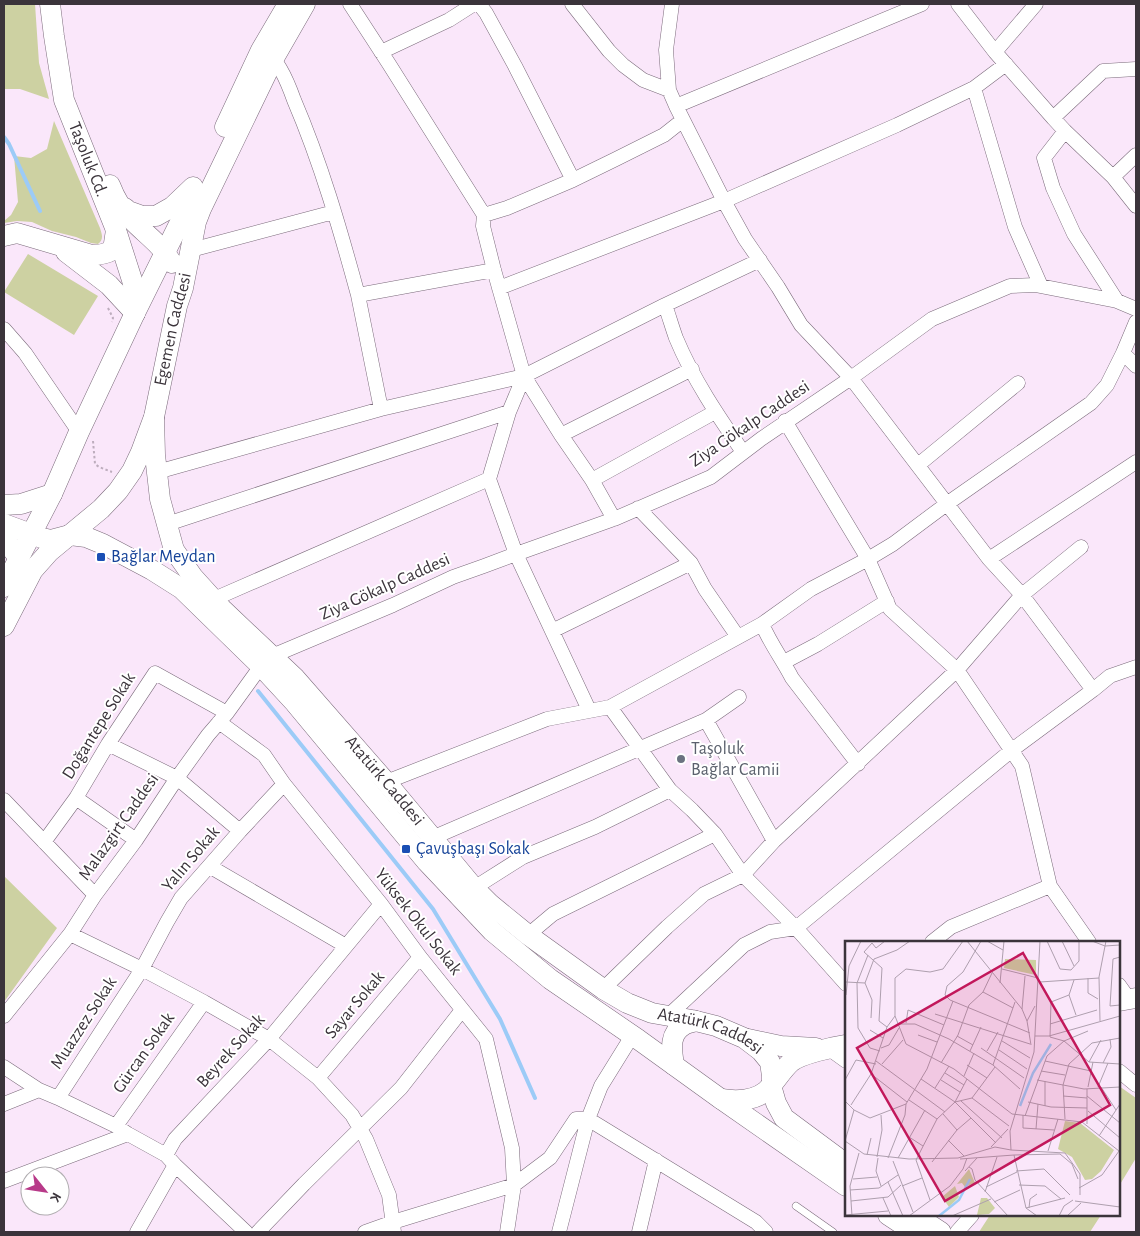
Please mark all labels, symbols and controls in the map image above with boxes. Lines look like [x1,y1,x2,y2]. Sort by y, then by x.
street label: Taşoluk Cd. [65,119,111,199]
street label: Egemen Caddesi [152,271,195,388]
street label: Ziya Gökalp Caddesi [687,377,813,471]
place label: Bağlar Meydan [111,548,215,566]
street label: Ziya Gökalp Caddesi [317,550,453,624]
marker: Bağlar Meydan [95,551,107,563]
street label: Doğantepe Sokak [59,669,139,783]
street label: Atatürk Caddesi [341,733,427,829]
place label: Taşoluk Bağlar Camii [691,740,780,779]
marker: Taşoluk Bağlar Camii [675,753,687,765]
street label: Malazgirt Caddesi [76,770,162,884]
street label: Yalın Sokak [159,822,224,895]
place label: Çavuşbaşı Sokak [416,840,531,858]
marker: Çavuşbaşı Sokak [400,843,412,855]
street label: Yüksek Okul Sokak [371,865,465,979]
inset map [845,941,1120,1216]
street label: Sayar Sokak [322,967,389,1042]
street label: Muazzez Sokak [48,973,121,1072]
street label: Atatürk Caddesi [656,1005,766,1058]
street label: Gürcan Sokak [110,1009,179,1097]
street label: Beyrek Sokak [194,1010,269,1091]
north arrow [20,1166,70,1216]
text: K [47,1190,64,1205]

